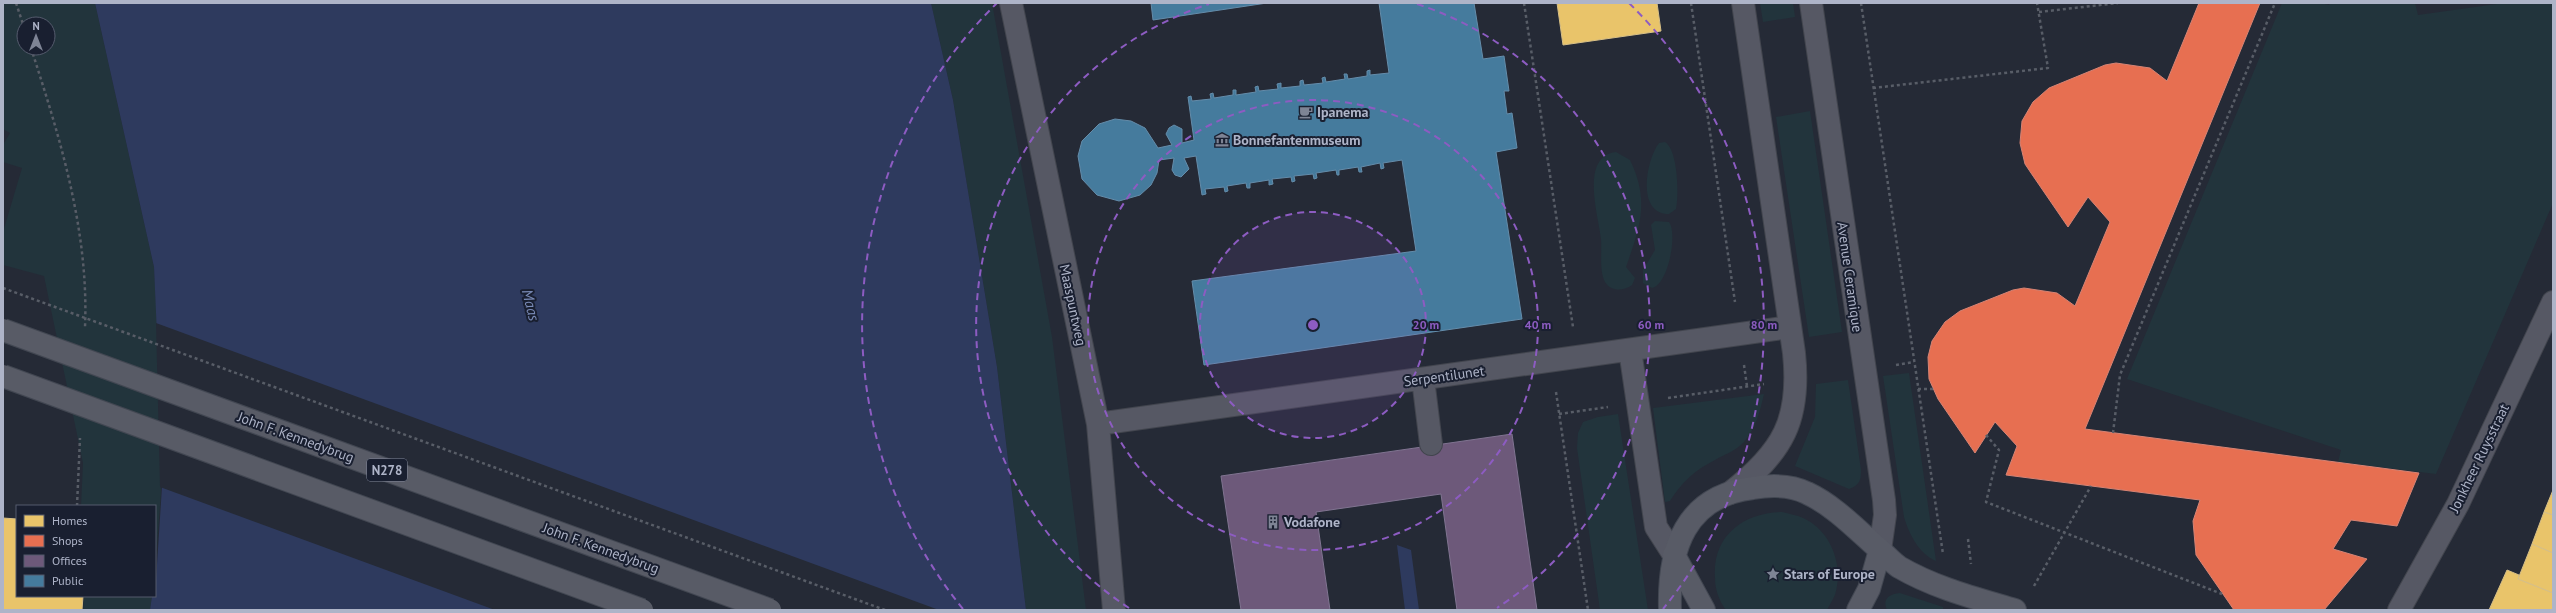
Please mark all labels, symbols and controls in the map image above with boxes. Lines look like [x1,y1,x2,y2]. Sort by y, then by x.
north arrow [16,16,56,56]
text: N [32,19,40,33]
place label: Ipanema [1317,103,1369,121]
cafe icon: Ipanema [1298,104,1314,120]
place label: Bonnefantenmuseum [1233,131,1360,149]
museum icon: Bonnefantenmuseum [1214,132,1230,148]
street label: Avenue Ceramique [1833,221,1867,333]
street label: Maaspuntweg [1056,263,1090,347]
water label: Maas [518,287,544,323]
text: 20 m [1413,317,1439,332]
text: 40 m [1525,317,1551,332]
text: 60 m [1638,317,1664,332]
text: 80 m [1751,317,1777,332]
centre of rings [1306,318,1320,332]
street label: Serpentilunet [1402,361,1486,391]
street label: Jonkheer Ruysstraat [2445,401,2513,516]
street label: John F. Kennedybrug [234,407,357,466]
road number: N278 [367,459,407,481]
legend [16,505,156,597]
text: Homes [52,513,87,528]
place label: Vodafone [1283,513,1340,531]
building icon: Vodafone [1265,514,1281,530]
street label: John F. Kennedybrug [539,518,662,577]
text: Shops [52,533,83,548]
text: Offices [52,553,87,568]
place label: Stars of Europe [1784,565,1875,583]
place icon: Stars of Europe [1765,566,1781,582]
text: Public [52,573,84,588]

